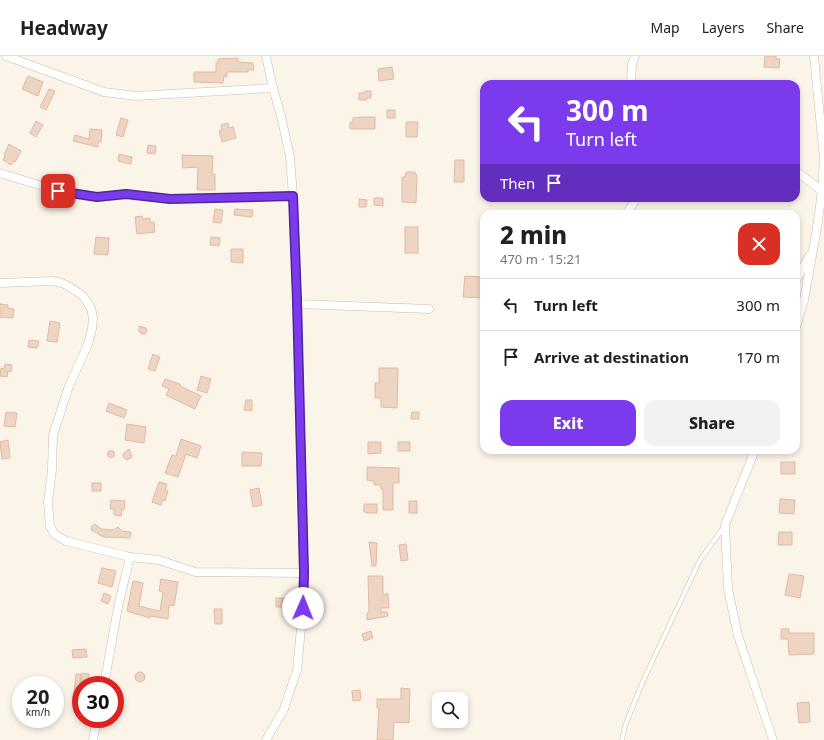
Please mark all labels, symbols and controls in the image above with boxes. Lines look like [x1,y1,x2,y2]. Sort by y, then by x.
text: Headway [20,15,108,41]
text: Map [651,18,680,37]
text: Layers [702,18,744,37]
text: Share [766,18,804,37]
text: 300 m [566,91,649,129]
icon: left [500,96,552,148]
text: Turn left [566,127,637,151]
icon: arrive [543,172,565,194]
text: Then [500,173,535,193]
pin [41,174,75,208]
icon: arrive [47,180,69,202]
text: 2 min [500,218,567,251]
button: close [738,223,780,265]
text: 470 m · 15:21 [500,250,581,268]
icon: left [500,294,522,316]
text: Turn left [534,295,598,315]
text: 300 m [736,295,780,315]
icon: arrive [500,346,522,368]
text: Arrive at destination [534,347,689,367]
text: 170 m [736,347,780,367]
button: Exit [500,400,636,446]
button: Share [644,400,780,446]
position arrow [282,587,324,629]
speed limit sign: 30 [72,676,124,728]
text: 20 [27,683,49,710]
map controls [432,692,468,728]
button: search [432,692,468,728]
text: km/h [26,705,50,719]

